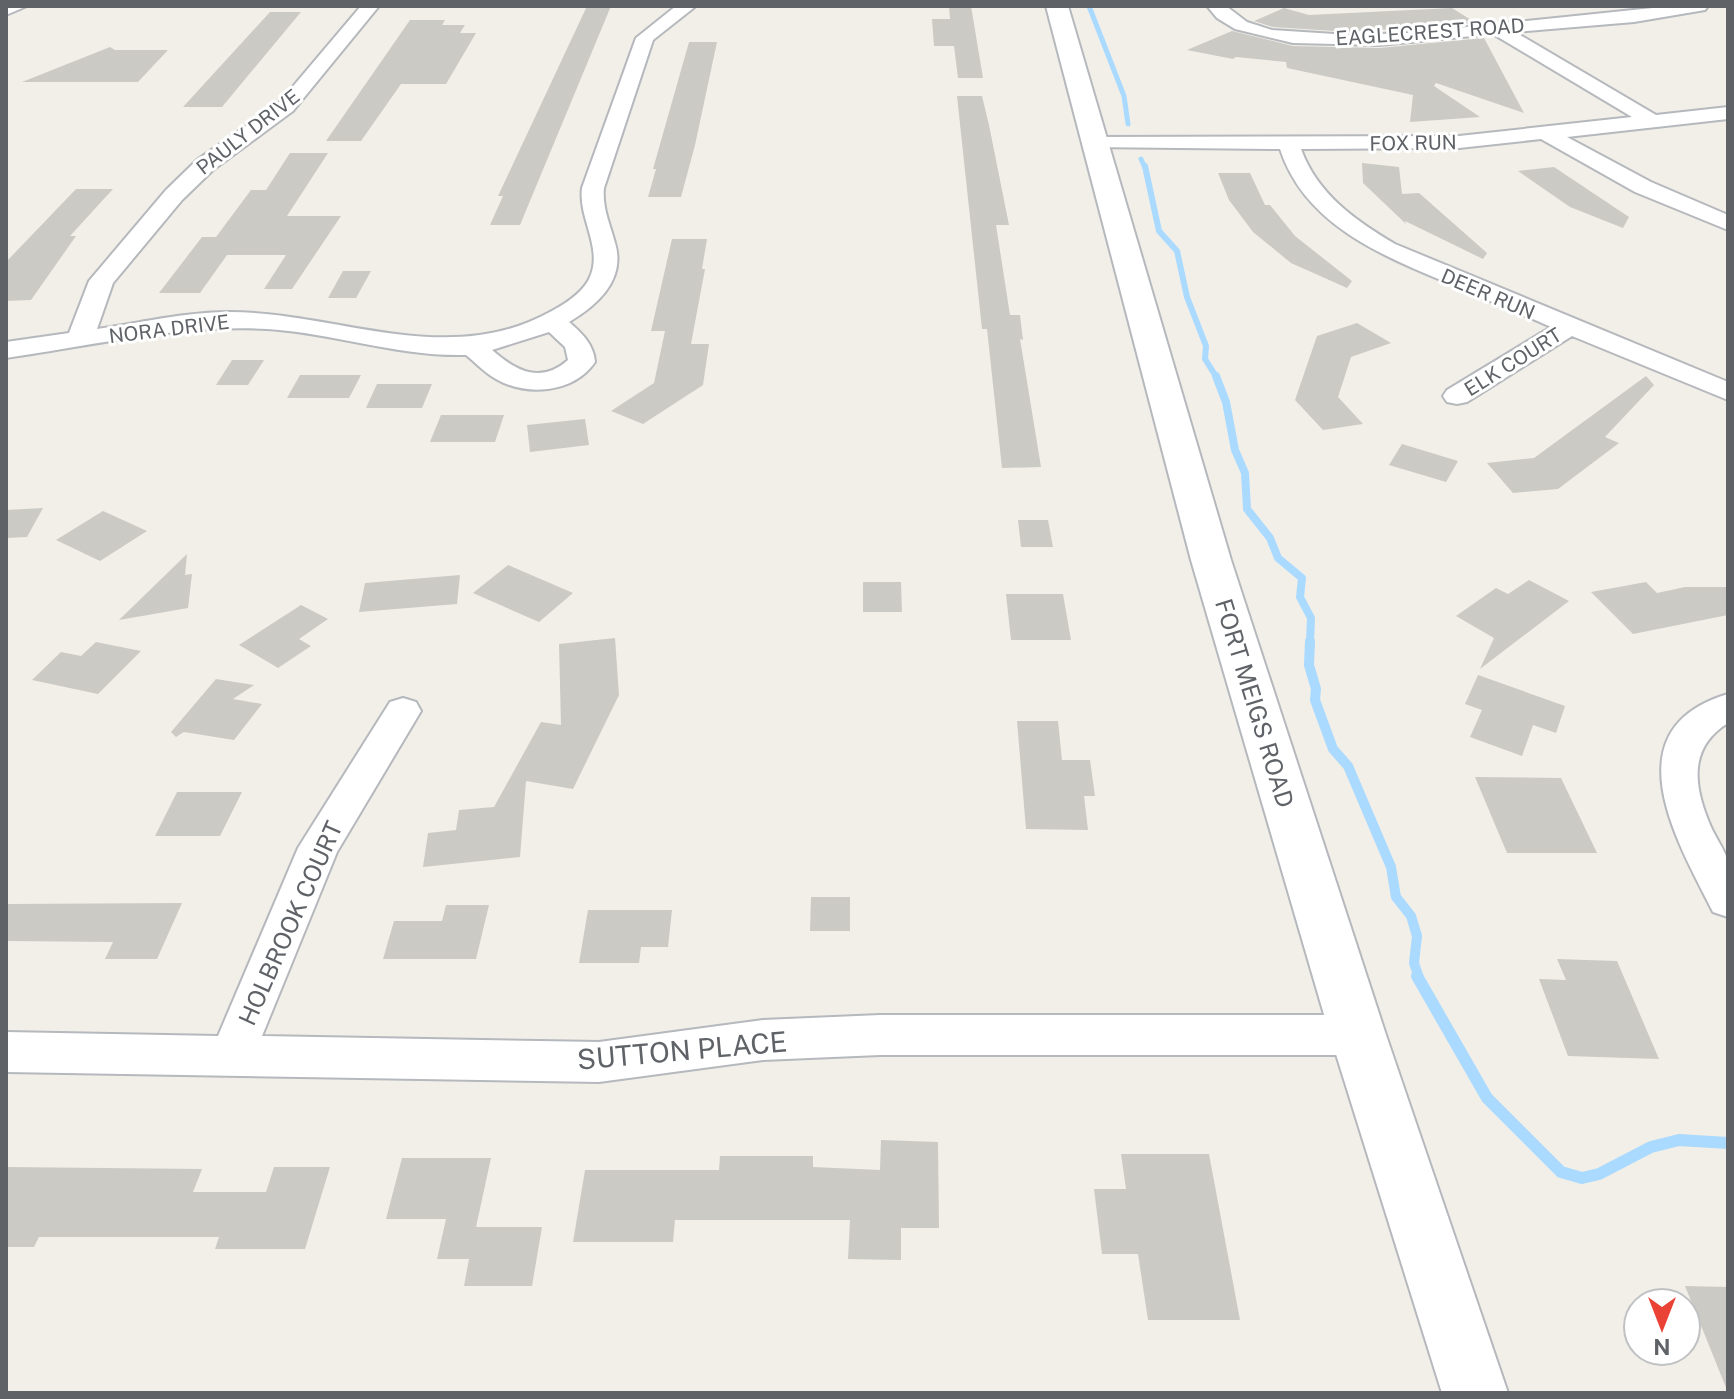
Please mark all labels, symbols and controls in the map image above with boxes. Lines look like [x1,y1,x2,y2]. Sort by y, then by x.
street label: EAGLECREST ROAD [1335,13,1525,51]
street label: PAULY DRIVE [192,84,304,180]
street label: FOX RUN [1369,130,1457,156]
street label: DEER RUN [1437,263,1539,325]
street label: NORA DRIVE [107,310,231,348]
street label: ELK COURT [1460,323,1566,401]
street label: FORT MEIGS ROAD [1210,595,1300,811]
street label: HOLBROOK COURT [232,817,348,1029]
street label: SUTTON PLACE [576,1024,788,1076]
north arrow [1622,1287,1702,1367]
text: N [1653,1334,1671,1360]

